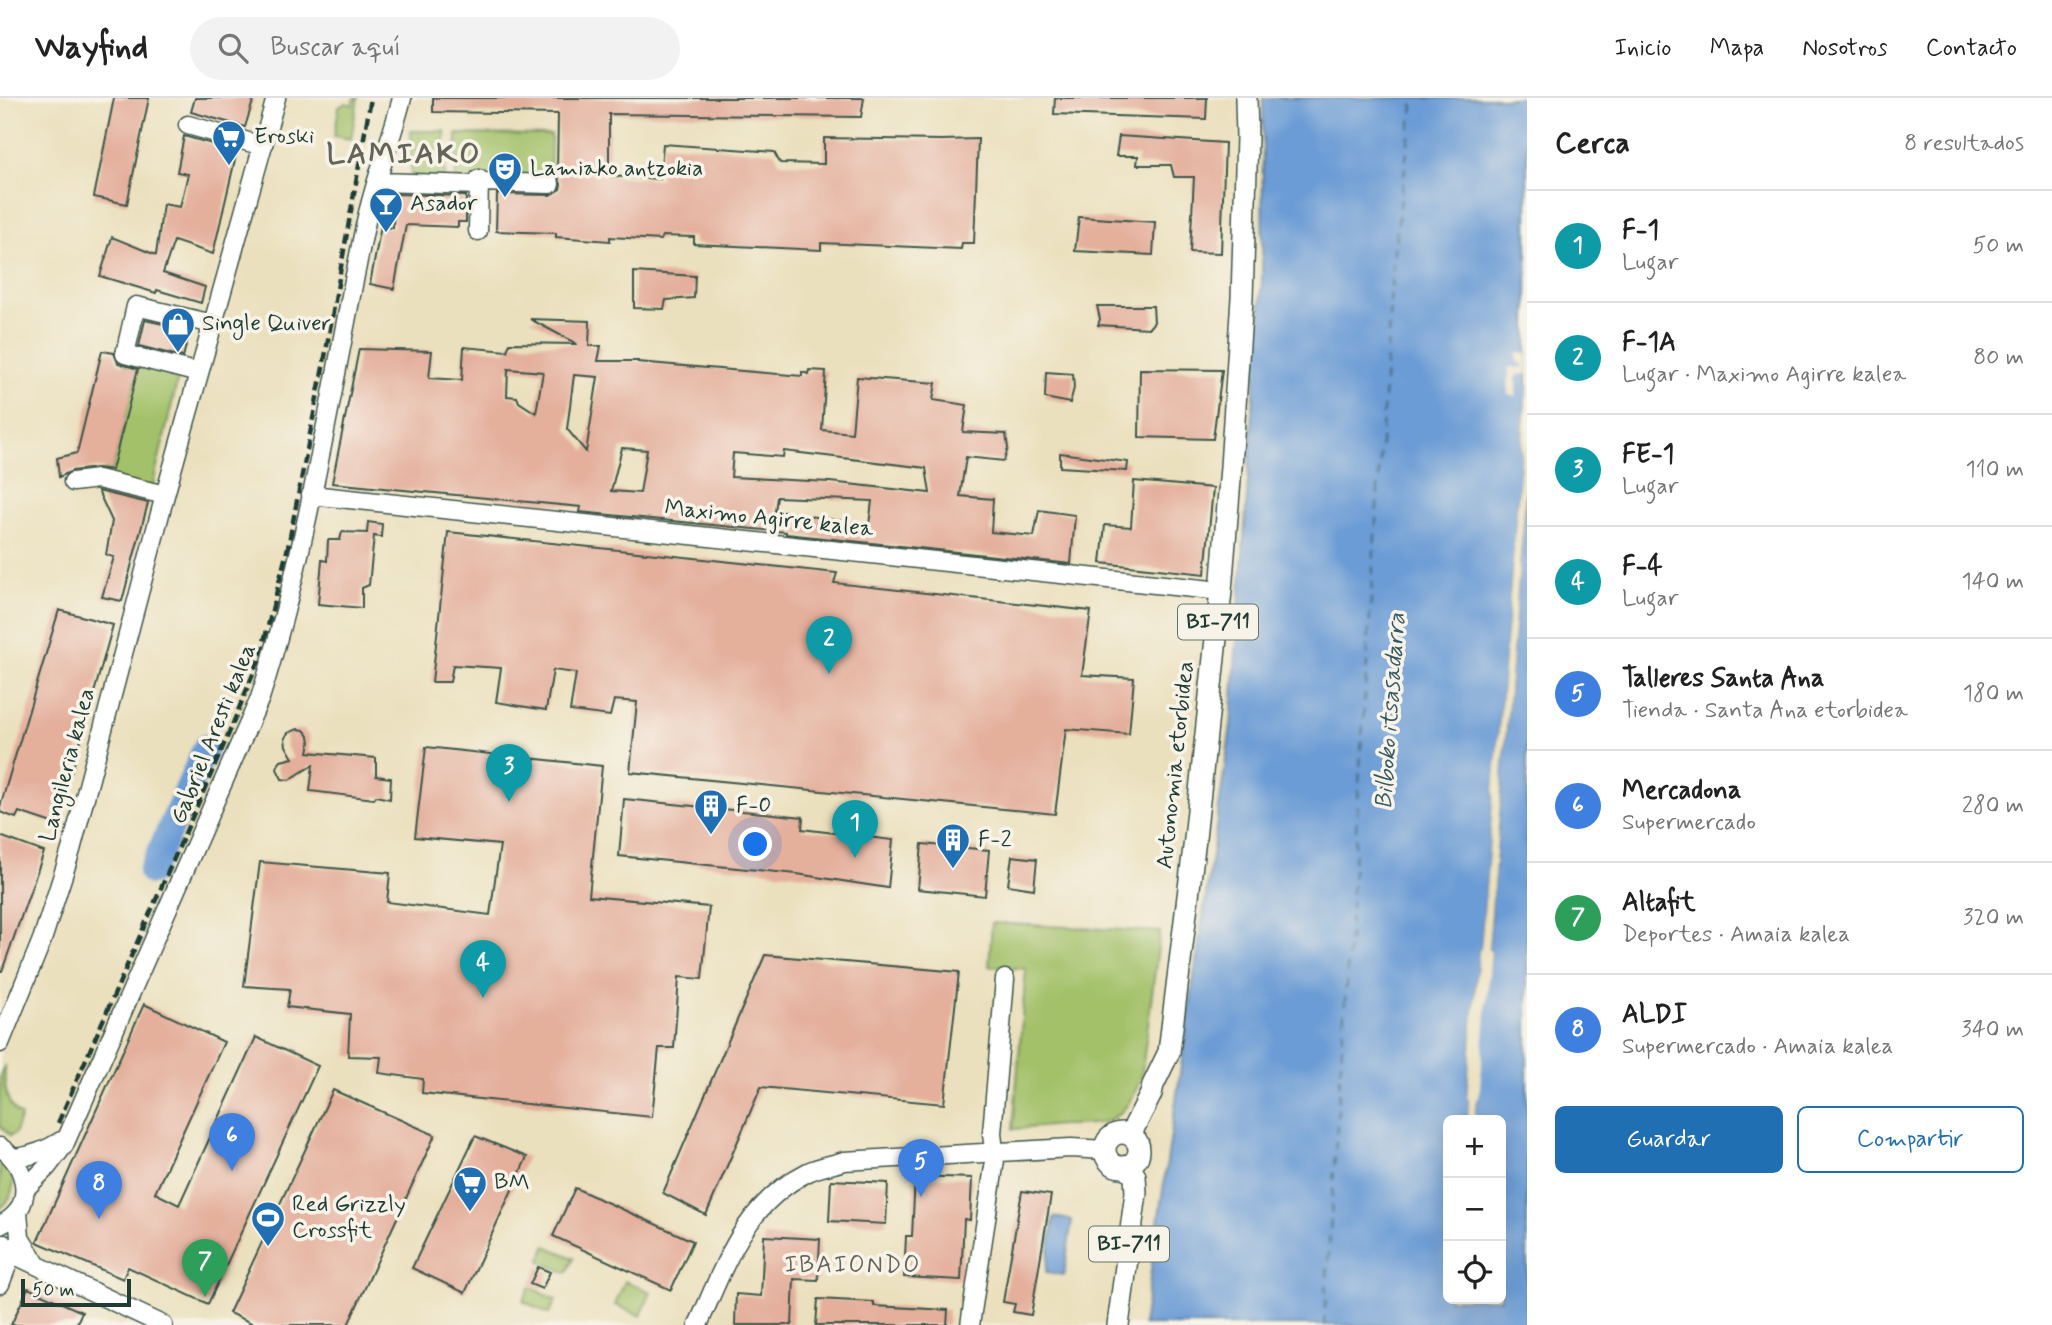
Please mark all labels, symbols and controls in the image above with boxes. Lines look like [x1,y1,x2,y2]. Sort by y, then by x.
search box [190,17,680,80]
text: Wayfind [35,26,148,70]
icon: search [214,29,252,67]
text: Buscar aquí [270,31,401,65]
text: Inicio [1614,33,1672,64]
text: Mapa [1710,33,1764,64]
text: Nosotros [1802,33,1888,64]
text: Contacto [1926,33,2017,64]
supermarket icon: Eroski [210,118,248,167]
place label: Eroski [254,122,314,152]
text: Cerca [1555,124,1630,163]
text: 8 resultados [1904,129,2024,159]
district label: LAMIAKO [326,135,482,174]
theatre icon: Lamiako antzokia [486,150,524,199]
place label: Lamiako antzokia [530,154,703,184]
bar icon: Asador [367,185,405,234]
place label: Asador [410,189,478,219]
text: F-1 [1622,214,1659,248]
text: 1 [1573,231,1583,261]
text: 50 m [1973,231,2024,261]
text: Lugar [1622,248,1679,278]
shop icon: Single Quiver [159,305,197,354]
place label: Single Quiver [202,309,332,341]
text: F-1A [1622,326,1676,360]
text: 2 [1572,343,1584,373]
text: 80 m [1973,343,2024,373]
text: Lugar · Maximo Agirre kalea [1622,360,1906,390]
text: FE-1 [1622,438,1674,472]
text: 3 [1573,455,1583,485]
text: 110 m [1965,455,2024,485]
text: Lugar [1622,472,1679,502]
street label: Maximo Agirre kalea [663,493,875,545]
text: F-4 [1622,550,1663,584]
text: 4 [1571,567,1585,597]
text: 140 m [1961,567,2024,597]
text: Lugar [1622,584,1679,614]
road number: BI-711 [1178,604,1258,640]
water label: Bilboko itsasadarra [1369,612,1413,810]
pin: 2 [806,616,852,674]
street label: Gabriel Aresti kalea [164,639,264,829]
street label: Autonomia etorbidea [1150,659,1202,871]
text: Talleres Santa Ana [1622,662,1824,696]
text: 5 [1571,679,1585,709]
text: 180 m [1963,679,2024,709]
street label: Langileria kalea [33,685,105,846]
text: Tienda · Santa Ana etorbidea [1622,696,1908,726]
pin: 3 [486,744,532,802]
text: Mercadona [1622,774,1741,808]
building icon: F-0 [692,787,730,836]
place label: F-0 [736,791,771,821]
text: 6 [1572,791,1584,821]
text: 280 m [1962,791,2024,821]
pin: 1 [832,800,878,858]
text: Supermercado [1622,808,1756,838]
building icon: F-2 [934,821,972,870]
place label: F-2 [978,825,1012,855]
your location [738,827,772,861]
text: Altafit [1622,886,1695,920]
text: 7 [1571,903,1585,933]
text: 320 m [1963,903,2024,933]
text: Deportes · Amaia kalea [1622,920,1850,950]
pin: 4 [460,940,506,998]
text: ALDI [1622,998,1687,1032]
text: 8 [1572,1015,1584,1045]
text: 340 m [1961,1015,2024,1045]
text: Supermercado · Amaia kalea [1622,1032,1893,1062]
button: Guardar [1555,1106,1783,1173]
button: Compartir [1797,1106,2024,1173]
pin: 6 [209,1113,255,1171]
map controls [1443,1115,1506,1304]
button: + [1443,1115,1506,1178]
pin: 5 [898,1139,944,1197]
pin: 8 [76,1161,122,1219]
supermarket icon: BM [451,1164,489,1213]
place label: BM [494,1168,530,1198]
button: − [1443,1178,1506,1241]
place label: Red Grizzly Crossfit [292,1190,406,1246]
sports icon: Red Grizzly Crossfit [249,1199,287,1248]
road number: BI-711 [1089,1226,1169,1262]
pin: 7 [182,1239,228,1297]
button: locate [1443,1241,1506,1304]
district label: IBAIONDO [784,1250,922,1281]
scale bar [21,1276,131,1308]
text: 50 m [32,1278,75,1303]

